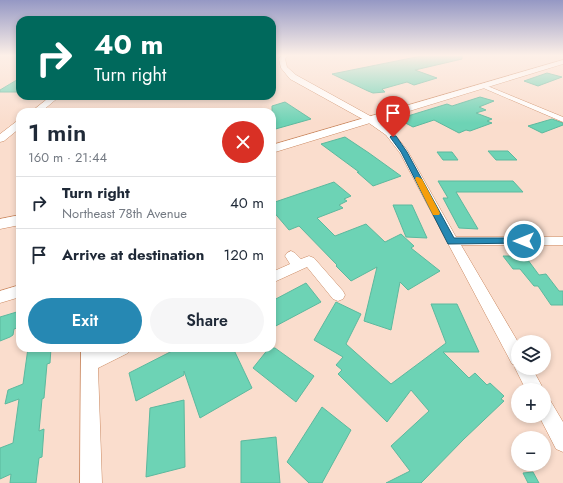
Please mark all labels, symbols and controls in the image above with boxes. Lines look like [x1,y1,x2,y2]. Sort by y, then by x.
text: 40 m [94,24,163,65]
icon: right [28,32,80,84]
text: Turn right [94,62,166,88]
pin [376,96,410,137]
icon: arrive [382,102,404,124]
text: 1 min [28,115,86,150]
button: close [222,121,264,163]
text: 160 m · 21:44 [28,148,107,167]
text: Turn right [62,182,130,204]
icon: right [28,192,50,214]
text: 40 m [230,192,264,214]
text: Northeast 78th Avenue [62,204,187,223]
position arrow [503,220,545,262]
icon: arrive [28,244,50,266]
text: Arrive at destination [62,244,204,266]
text: 120 m [224,244,264,266]
button: Exit [28,298,142,344]
button: Share [150,298,264,344]
map controls [511,335,551,471]
button: layers [511,335,551,375]
button: + [511,383,551,423]
button: − [511,431,551,471]

